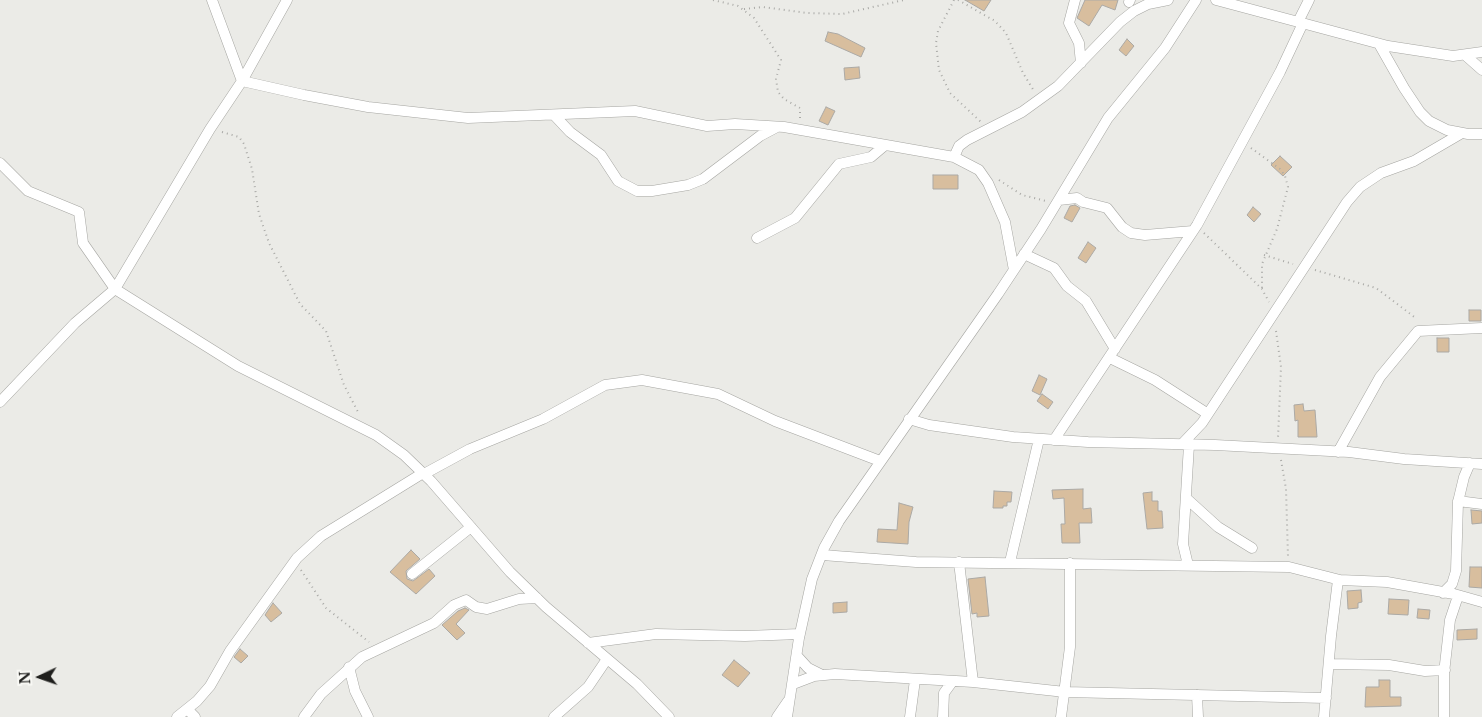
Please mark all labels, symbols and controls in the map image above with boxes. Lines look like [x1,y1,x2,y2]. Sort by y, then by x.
north arrow [15,652,65,702]
text: N [16,671,34,685]

